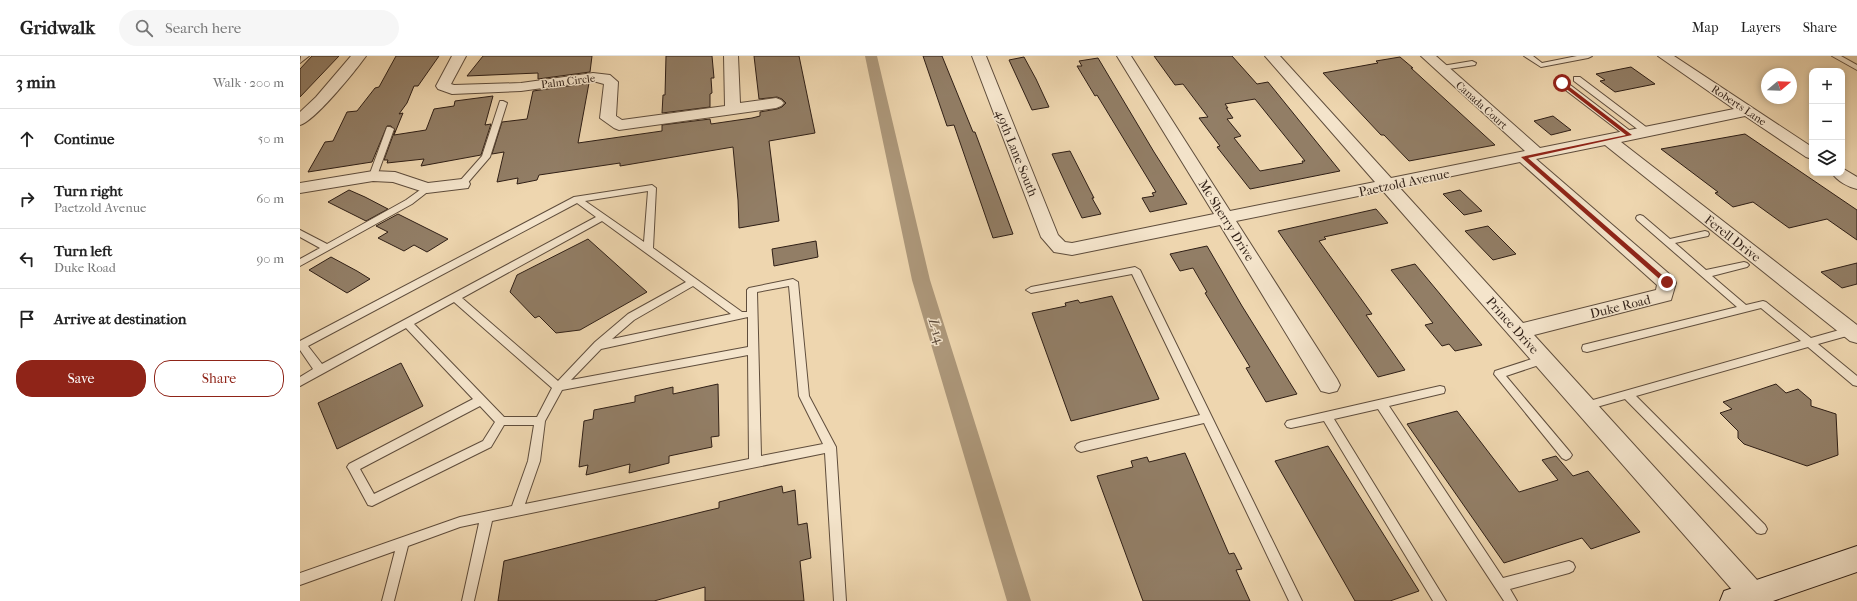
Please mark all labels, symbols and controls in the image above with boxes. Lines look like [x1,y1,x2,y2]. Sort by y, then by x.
search box [119,10,399,46]
text: Gridwalk [20,17,95,39]
icon: search [133,17,155,39]
text: Search here [165,19,241,37]
text: Map [1692,19,1719,36]
text: Layers [1741,19,1781,36]
text: Share [1803,19,1837,36]
north arrow [1761,68,1797,104]
map controls [1809,68,1845,176]
button: + [1809,68,1845,104]
text: 3 min [16,72,56,92]
street label: Palm Circle [540,72,596,91]
route start [1553,74,1571,92]
text: Walk · 200 m [213,75,284,90]
street label: Canada Court [1453,79,1510,132]
street label: Roberts Lane [1709,82,1769,129]
button: − [1809,104,1845,140]
street label: 49th Lane South [992,108,1041,199]
icon: ahead [16,128,38,150]
text: Continue [54,130,114,148]
text: 50 m [258,131,284,146]
button: layers [1809,140,1845,176]
street label: Paetzold Avenue [1357,165,1451,199]
street label: Mc Sherry Drive [1196,177,1258,264]
text: Turn right [54,182,123,200]
icon: right [16,188,38,210]
text: 60 m [256,191,284,206]
text: Paetzold Avenue [54,200,146,215]
street label: Ferell Drive [1702,212,1764,265]
text: Turn left [54,242,112,260]
icon: left [16,248,38,270]
text: 90 m [256,251,284,266]
text: Duke Road [54,260,116,275]
route end [1658,273,1676,291]
street label: Duke Road [1588,291,1653,321]
street label: Prince Drive [1483,294,1542,357]
icon: arrive [16,308,38,330]
text: Arrive at destination [54,310,186,328]
water label: L-14 [924,315,949,347]
button: Save [16,360,146,397]
button: Share [154,360,284,397]

